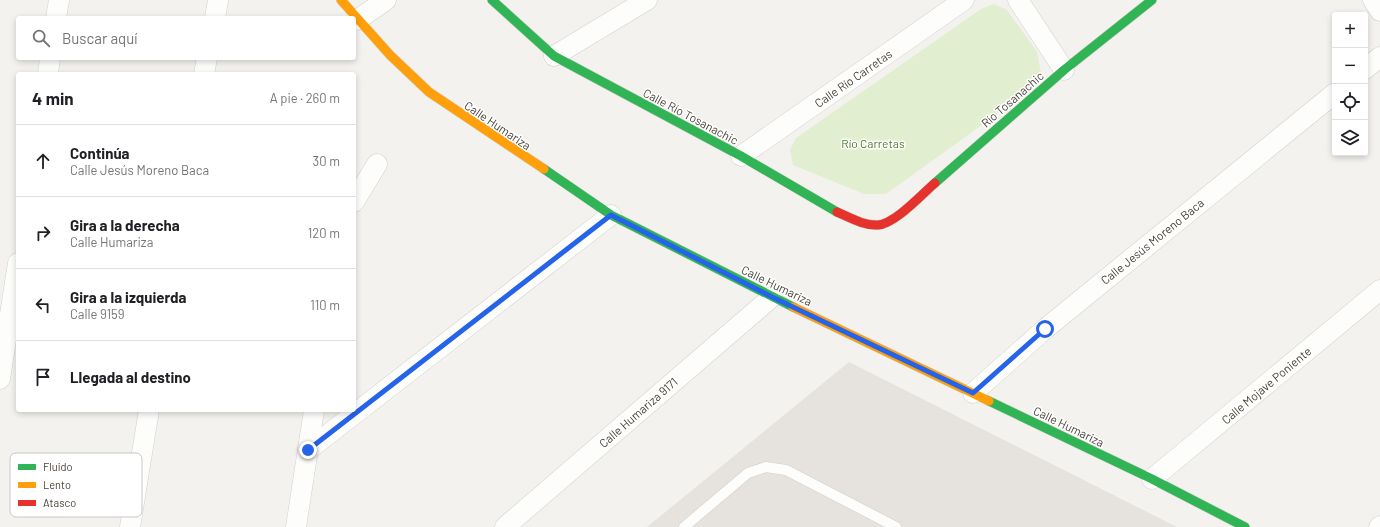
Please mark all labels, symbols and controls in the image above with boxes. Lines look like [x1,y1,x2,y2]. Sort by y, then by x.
map controls [1332,12,1368,156]
button: + [1332,12,1368,48]
search box [16,16,356,60]
icon: search [30,27,52,49]
text: Buscar aquí [62,29,138,47]
street label: Calle Río Carretas [812,46,894,110]
button: − [1332,48,1368,84]
street label: Río Tosanachic [978,68,1046,130]
button: locate [1332,84,1368,120]
street label: Calle Río Tosanachic [641,85,741,147]
text: 4 min [32,88,74,108]
text: A pie · 260 m [270,90,340,106]
street label: Calle Humariza [462,98,534,152]
button: layers [1332,120,1368,156]
park label: Río Carretas [841,136,905,150]
text: Continúa [70,144,130,162]
icon: ahead [32,150,54,172]
text: 30 m [313,153,340,169]
text: Calle Jesús Moreno Baca [70,162,209,178]
street label: Calle Jesús Moreno Baca [1098,195,1206,287]
text: Gira a la derecha [70,216,180,234]
icon: right [32,222,54,244]
text: 120 m [308,225,340,241]
text: Calle Humariza [70,234,153,250]
street label: Calle Humariza [739,262,815,308]
text: Gira a la izquierda [70,288,186,306]
icon: left [32,294,54,316]
text: 110 m [310,297,340,313]
text: Calle 9159 [70,306,124,322]
route start [1036,320,1054,338]
street label: Calle Mojave Poniente [1218,343,1314,427]
icon: arrive [32,366,54,388]
text: Llegada al destino [70,368,191,386]
street label: Calle Humariza 9171 [596,374,680,450]
street label: Calle Humariza [1031,403,1107,449]
route end [299,441,317,459]
legend [10,453,142,517]
text: Fluido [43,460,72,473]
text: Lento [43,478,71,491]
text: Atasco [43,496,76,509]

